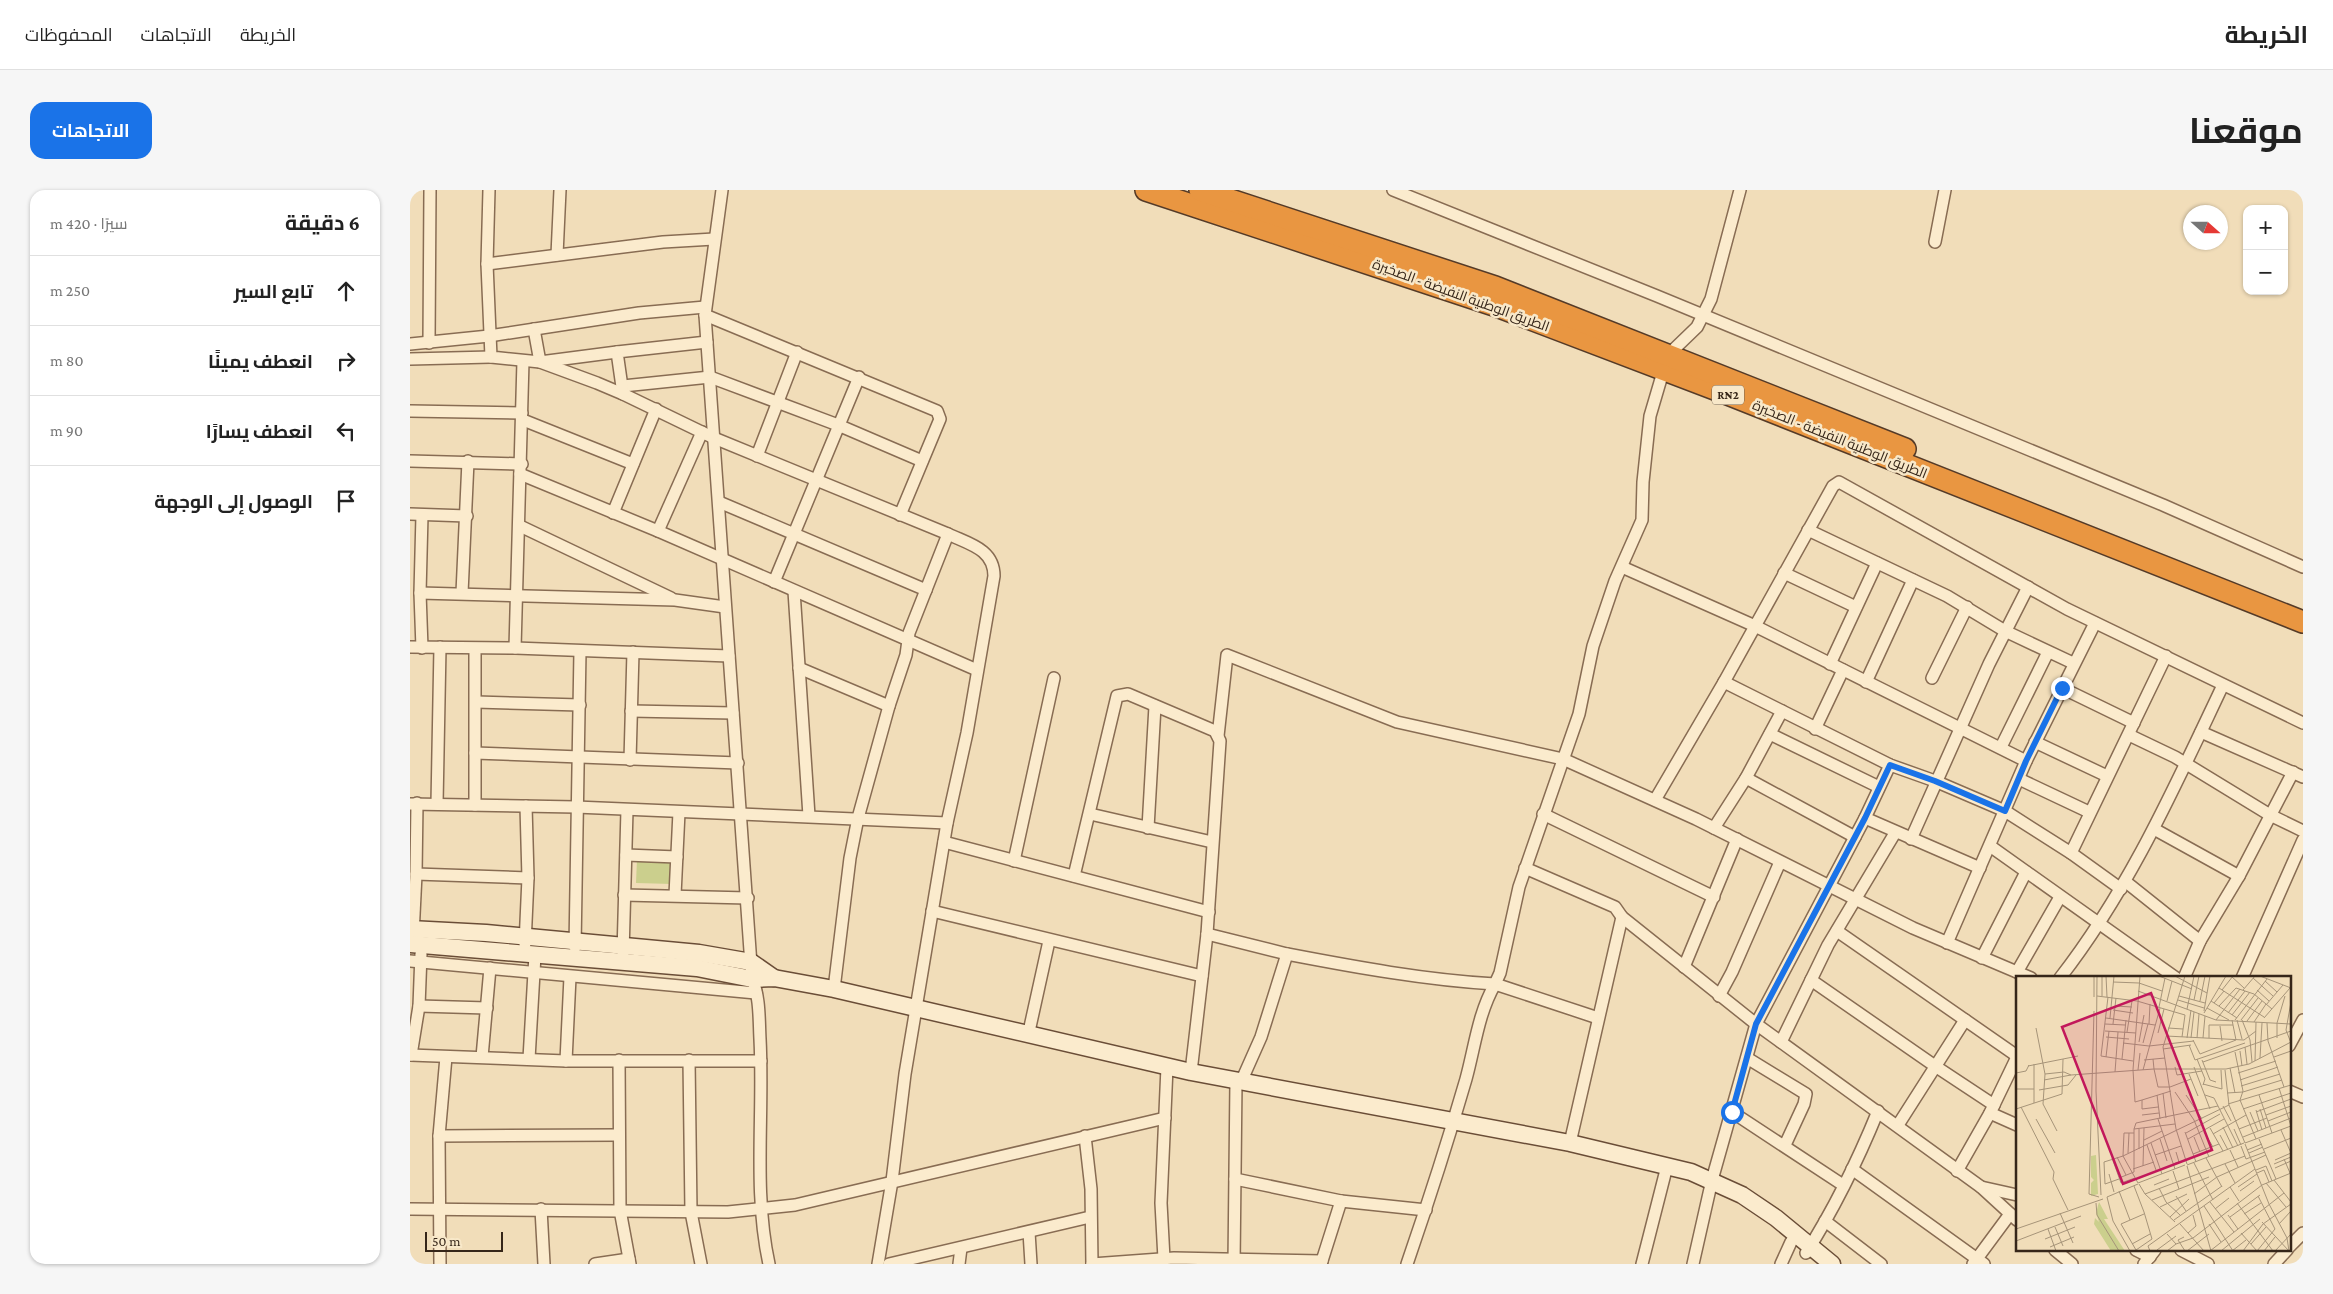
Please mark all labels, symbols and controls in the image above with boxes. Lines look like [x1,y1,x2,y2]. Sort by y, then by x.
text: الخريطة [2225,21,2308,48]
text: المحفوظات [25,25,113,45]
text: الاتجاهات [141,25,212,45]
text: الخريطة [240,25,296,45]
button: الاتجاهات [30,102,152,159]
text: موقعنا [2189,112,2303,151]
north arrow [2183,205,2228,250]
map controls [2243,205,2288,295]
button: + [2243,205,2288,250]
text: 6 دقيقة [285,211,360,235]
text: سيرًا · 420 m [50,215,127,232]
button: − [2243,250,2288,295]
street label: الطريق الوطنية النفيضة - الصخيرة [1370,255,1552,335]
icon: ahead [332,277,360,305]
text: تابع السير [234,281,313,302]
text: 250 m [50,282,90,299]
icon: right [332,347,360,375]
text: انعطف يمينًا [208,351,313,372]
text: 80 m [50,352,84,369]
road number: RN2 [1712,386,1744,404]
street label: الطريق الوطنية النفيضة - الصخيرة [1750,397,1930,482]
icon: left [332,417,360,445]
text: انعطف يسارًا [206,421,313,442]
text: 90 m [50,422,83,439]
icon: arrive [332,487,360,515]
text: الوصول إلى الوجهة [154,491,313,512]
route end [2051,677,2074,700]
inset map [2016,976,2290,1252]
route start [1721,1101,1744,1124]
scale bar [425,1229,502,1252]
text: 50 m [432,1233,460,1249]

